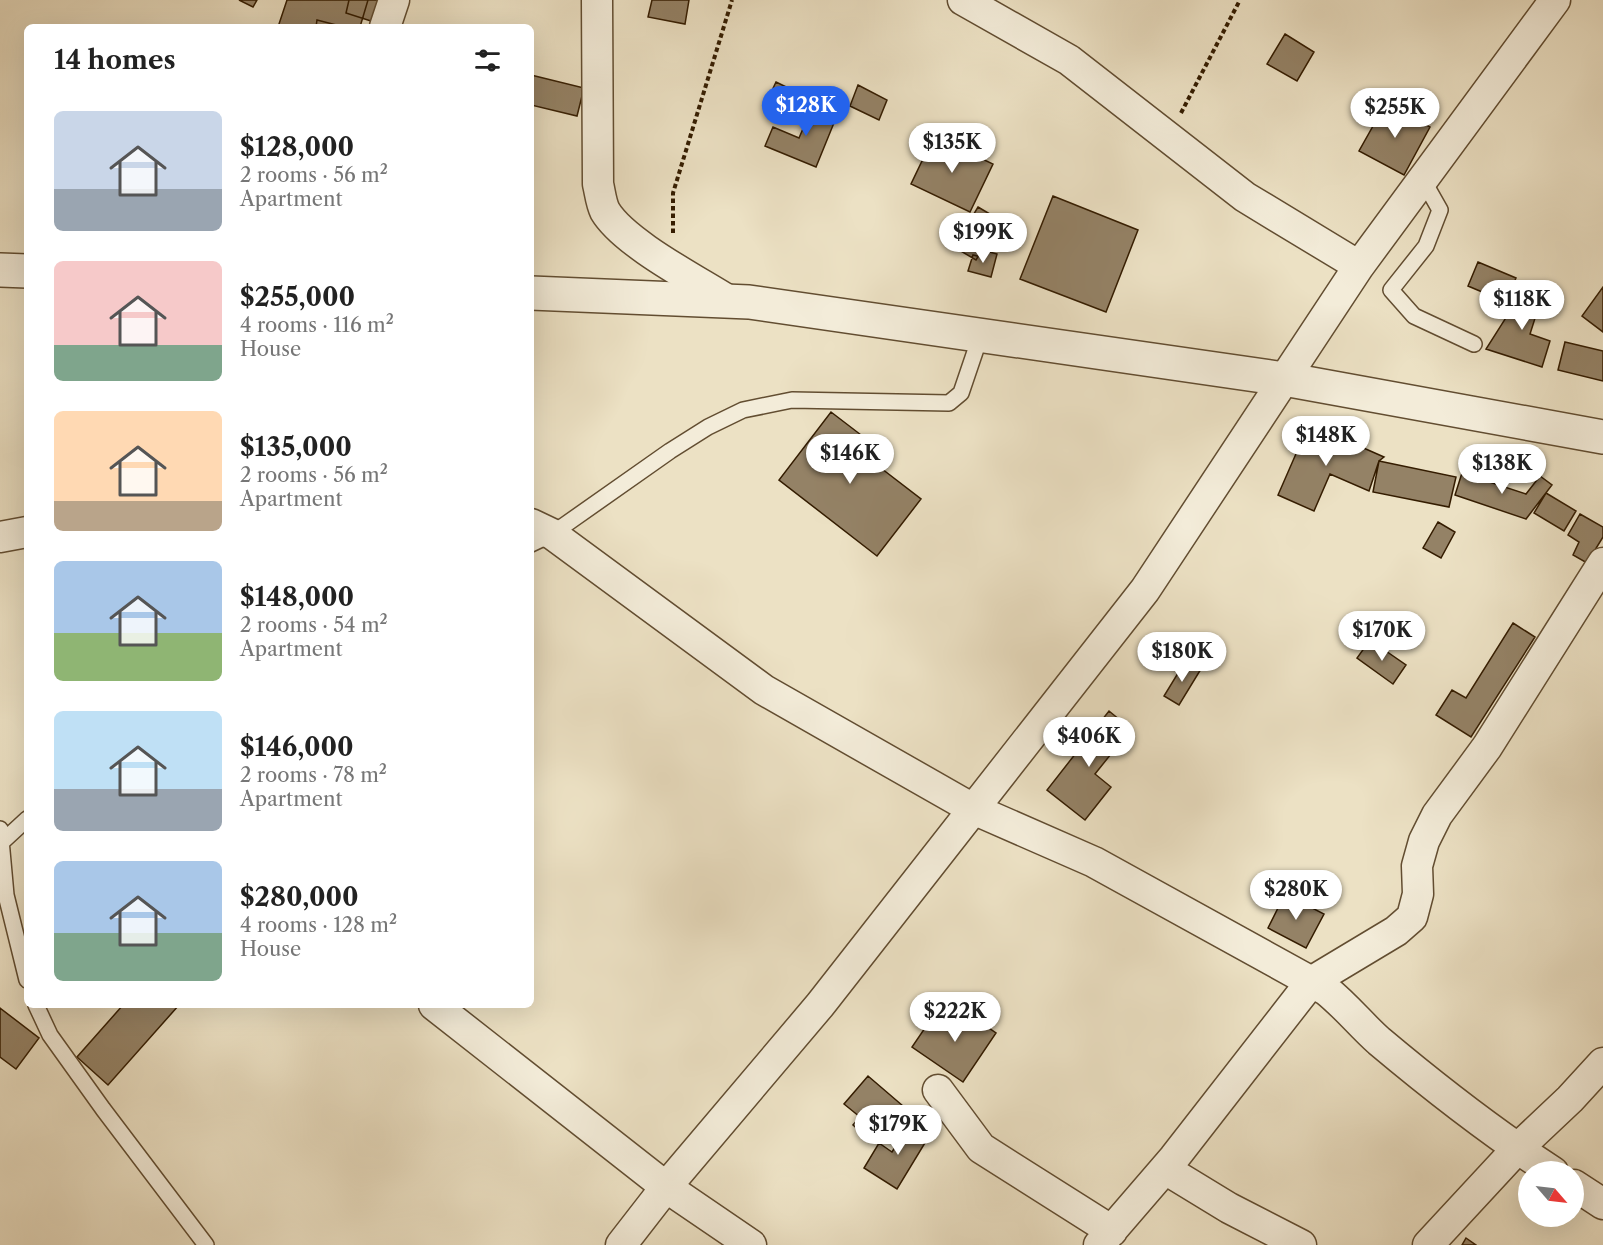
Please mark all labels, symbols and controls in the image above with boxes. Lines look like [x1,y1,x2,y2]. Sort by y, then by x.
text: 14 homes [54,44,176,76]
icon: filters [471,44,504,77]
pin: $128K [764,86,848,137]
pin: $255K [1353,88,1437,139]
text: $128K [776,93,836,117]
text: $255K [1364,95,1426,119]
pin: $135K [910,123,994,174]
text: $135K [923,130,981,154]
text: $128,000 [240,131,354,163]
icon: home [102,135,174,207]
text: 2 rooms · 56 m² [240,163,388,187]
text: Apartment [240,187,343,211]
pin: $199K [941,213,1025,264]
text: $199K [953,220,1013,244]
pin: $118K [1480,280,1564,331]
text: $255,000 [240,281,355,313]
icon: home [102,285,174,357]
text: $118K [1493,287,1551,311]
text: 4 rooms · 116 m² [240,313,394,337]
text: House [240,337,301,361]
pin: $148K [1284,416,1368,467]
text: $148K [1296,423,1356,447]
text: $135,000 [240,431,352,463]
pin: $146K [808,434,892,485]
icon: home [102,435,174,507]
text: $146K [820,441,880,465]
pin: $138K [1460,444,1544,495]
text: $138K [1472,451,1532,475]
text: 2 rooms · 56 m² [240,463,388,487]
text: Apartment [240,487,343,511]
text: $148,000 [240,581,354,613]
icon: home [102,585,174,657]
pin: $170K [1340,611,1424,662]
text: 2 rooms · 54 m² [240,613,388,637]
text: $170K [1352,618,1412,642]
pin: $180K [1140,632,1224,683]
text: Apartment [240,637,343,661]
text: $180K [1151,639,1213,663]
pin: $406K [1047,717,1131,768]
text: $406K [1057,724,1121,748]
text: $146,000 [240,731,354,763]
icon: home [102,735,174,807]
text: 2 rooms · 78 m² [240,763,387,787]
text: Apartment [240,787,343,811]
pin: $280K [1254,870,1338,921]
text: $280K [1264,877,1328,901]
text: $280,000 [240,881,359,913]
icon: home [102,885,174,957]
text: 4 rooms · 128 m² [240,913,397,937]
text: House [240,937,301,961]
pin: $222K [913,992,997,1043]
text: $222K [924,999,986,1023]
pin: $179K [856,1105,940,1156]
text: $179K [869,1112,927,1136]
north arrow [1518,1161,1584,1227]
map controls [1518,1161,1584,1227]

